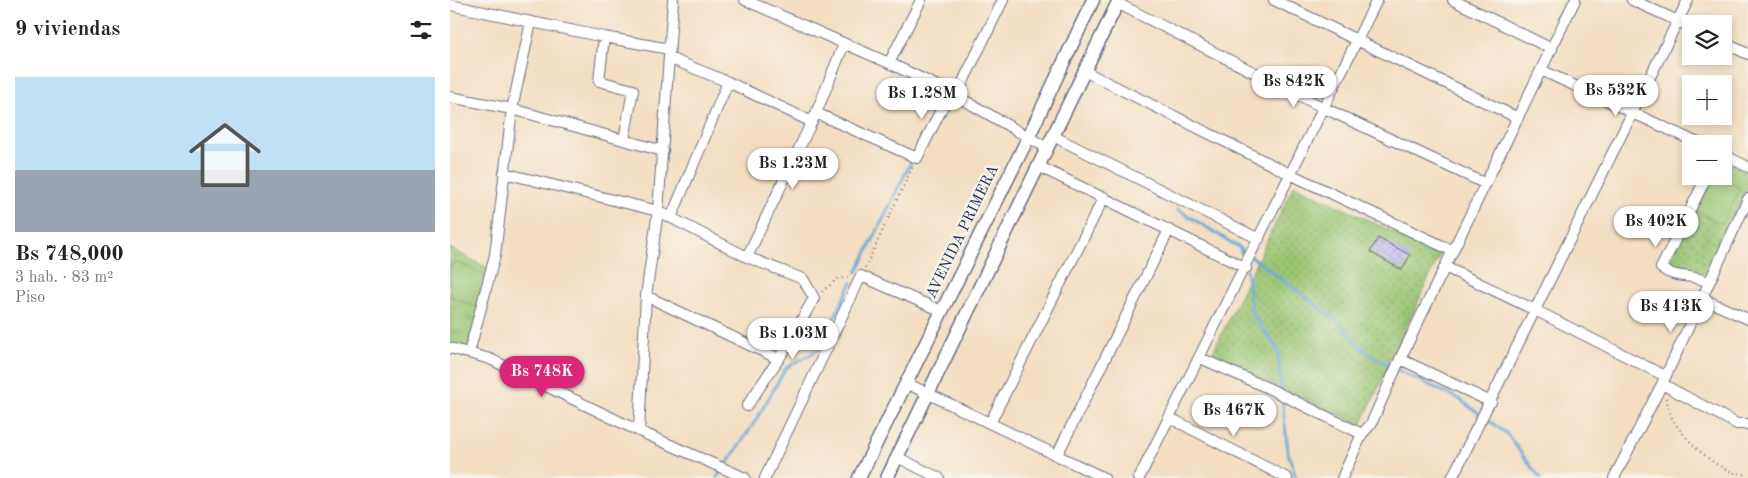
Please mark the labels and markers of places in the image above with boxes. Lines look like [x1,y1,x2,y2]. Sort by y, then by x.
pin: Bs 842K [1248,66,1340,108]
pin: Bs 532K [1570,74,1662,117]
pin: Bs 1.28M [870,78,974,120]
pin: Bs 1.23M [741,148,845,190]
pin: Bs 402K [1610,206,1702,248]
pin: Bs 413K [1625,290,1717,333]
pin: Bs 1.03M [741,318,845,360]
pin: Bs 748K [496,356,588,398]
pin: Bs 467K [1188,394,1280,437]

